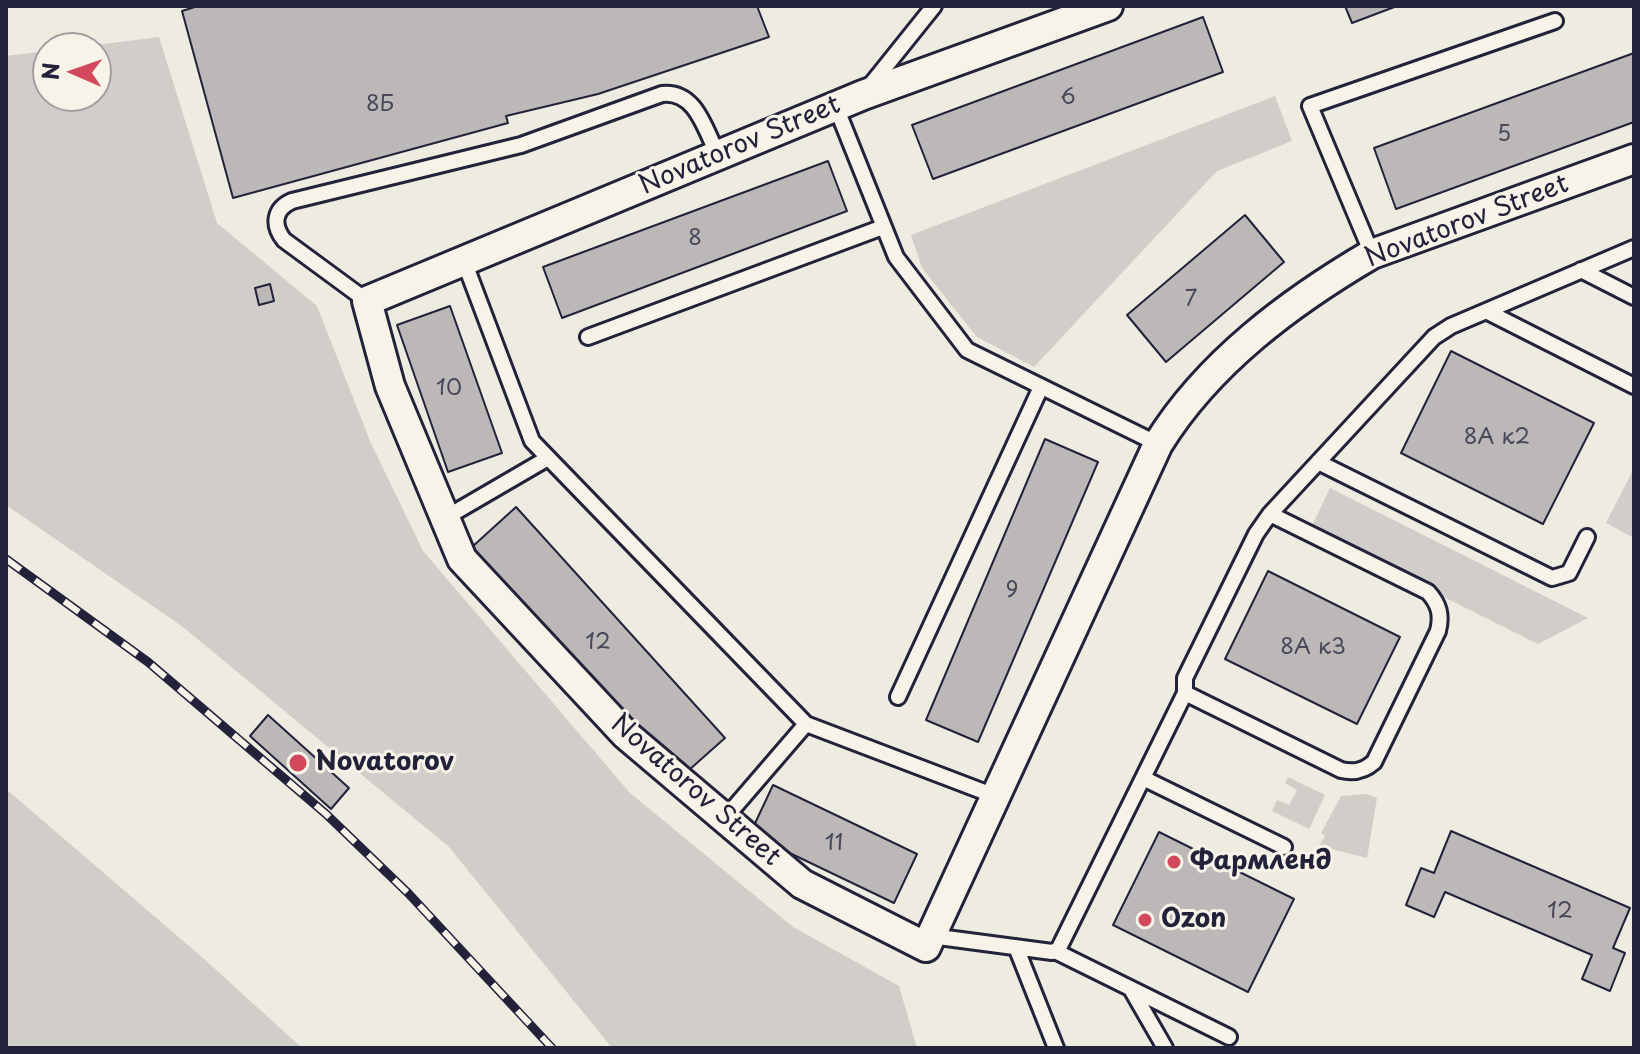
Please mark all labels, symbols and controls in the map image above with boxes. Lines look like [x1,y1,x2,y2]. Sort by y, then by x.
north arrow [32,32,112,112]
text: N [33,62,66,81]
house number: 6 [1060,85,1076,111]
street label: Novatorov Street [635,90,845,202]
house number: 8Б [366,92,394,118]
house number: 5 [1497,122,1511,148]
street label: Novatorov Street [1361,169,1573,275]
house number: 8 [688,226,702,252]
house number: 7 [1185,287,1197,313]
house number: 10 [436,376,462,402]
house number: 8А к2 [1464,425,1530,451]
house number: 9 [1006,578,1018,604]
house number: 12 [585,630,611,656]
house number: 8А к3 [1280,635,1346,661]
street label: Novatorov Street [604,709,786,873]
place label: Novatorov [316,747,454,779]
marker: Novatorov [287,752,309,774]
house number: 11 [825,831,843,857]
place label: Фармленд [1190,846,1331,878]
marker: Фармленд [1165,853,1183,871]
house number: 12 [1547,899,1573,925]
place label: Ozon [1161,904,1226,936]
marker: Ozon [1136,911,1154,929]

